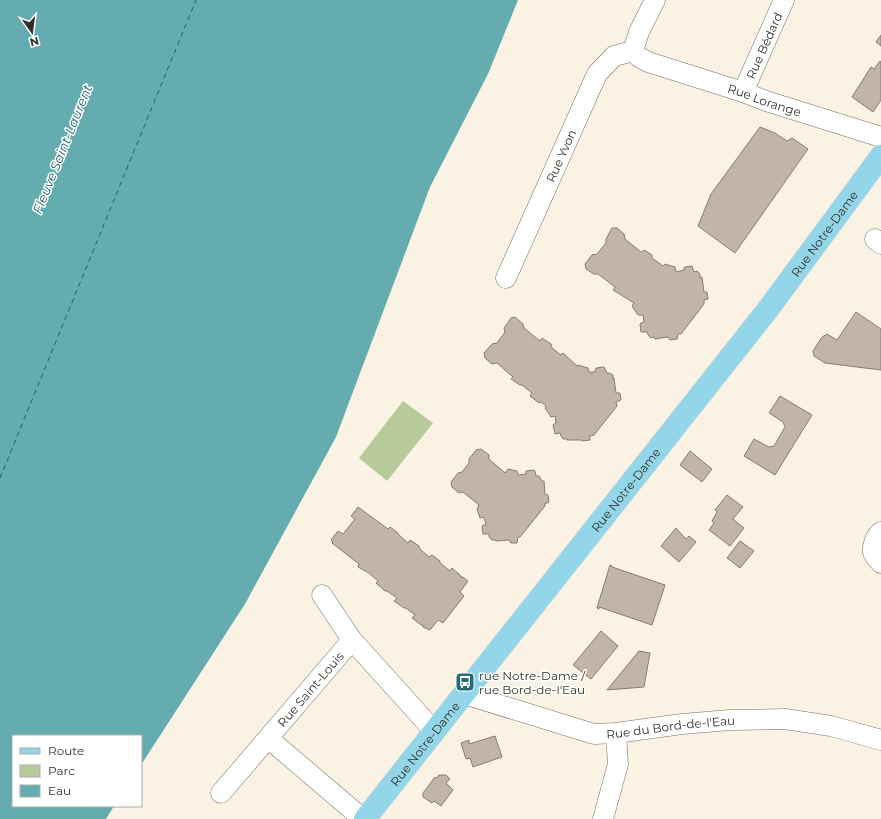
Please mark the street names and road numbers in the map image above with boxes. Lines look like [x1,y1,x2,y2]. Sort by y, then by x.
street label: Rue Bédard [742,10,785,81]
street label: Rue Lorange [726,80,803,119]
street label: Rue Yvon [542,127,579,184]
street label: Rue Notre-Dame [787,188,861,279]
street label: Rue Notre-Dame [588,444,663,535]
street label: Rue Saint-Louis [274,648,346,730]
street label: Rue Notre-Dame [387,699,462,789]
street label: Rue du Bord-de-l'Eau [606,712,735,741]

